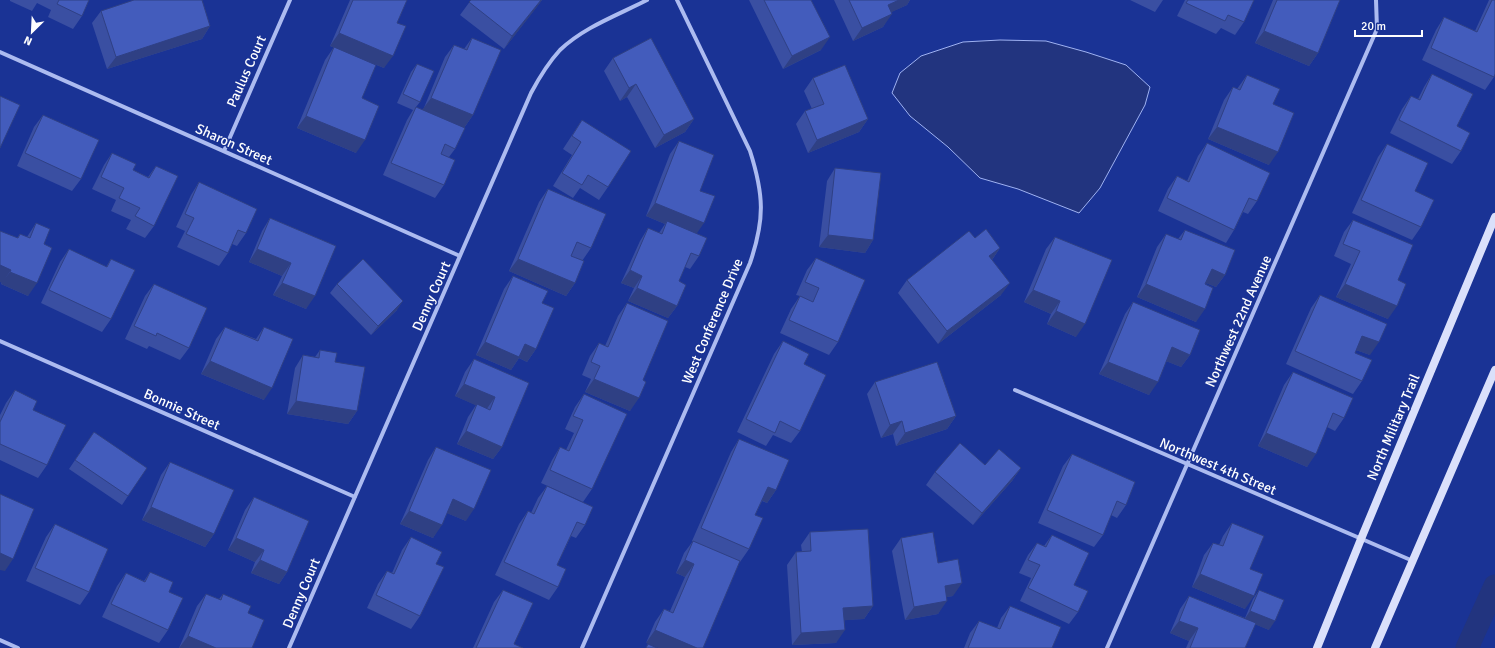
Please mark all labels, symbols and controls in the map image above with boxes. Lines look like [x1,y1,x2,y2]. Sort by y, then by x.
north arrow [12,12,52,52]
scale bar [1355,12,1422,38]
text: 20 m [1361,19,1386,34]
text: N [22,33,34,48]
street label: Paulus Court [223,33,270,110]
street label: Sharon Street [193,120,275,169]
street label: Northwest 22nd Avenue [1202,253,1275,390]
street label: West Conference Drive [678,256,747,387]
street label: Denny Court [409,259,454,334]
street label: North Military Trail [1363,371,1424,483]
street label: Bonnie Street [141,385,223,434]
street label: Northwest 4th Street [1157,434,1279,499]
street label: Denny Court [279,556,324,631]

